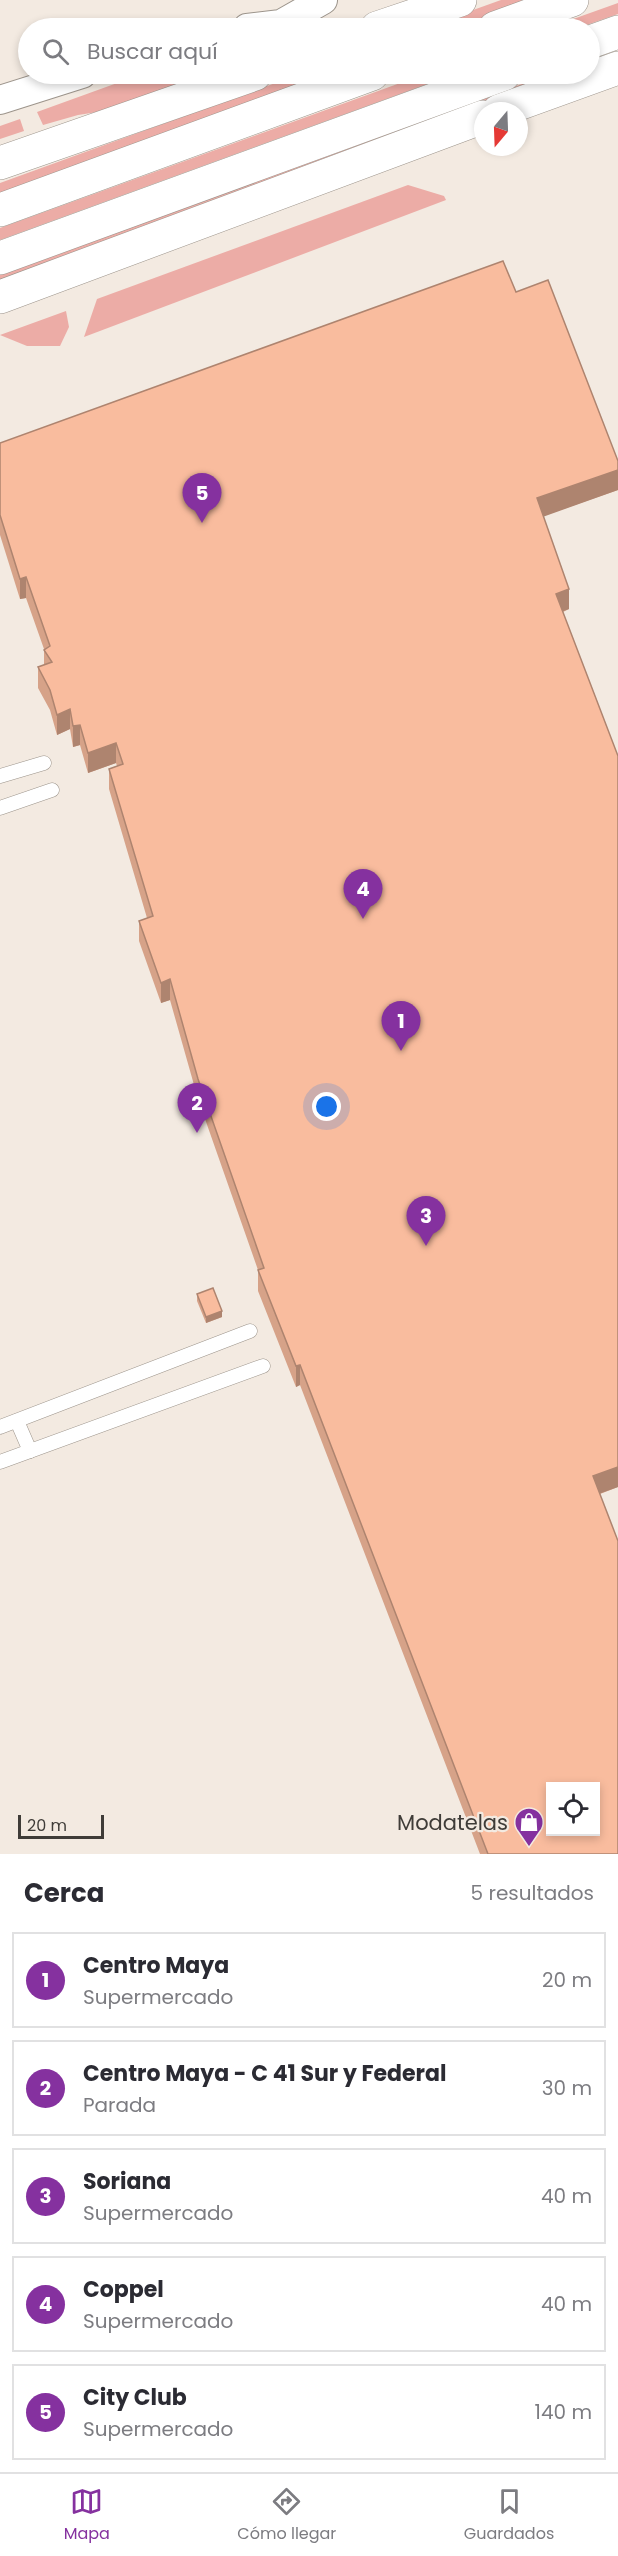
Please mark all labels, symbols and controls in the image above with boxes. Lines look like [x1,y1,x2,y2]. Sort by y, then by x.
search box [18,18,600,84]
icon: search [39,35,72,68]
text: Buscar aquí [87,36,218,67]
north arrow [474,102,528,156]
pin: 5 [182,474,222,523]
pin: 4 [344,870,382,919]
pin: 1 [382,1002,420,1051]
pin: 2 [178,1084,216,1133]
your location [312,1092,341,1121]
pin: 3 [406,1196,446,1246]
map controls [546,1782,600,1836]
button: locate [546,1782,600,1836]
shop icon: Modatelas [513,1806,545,1848]
place label: Modatelas [397,1808,508,1837]
scale bar [18,1812,104,1840]
text: 20 m [27,1814,67,1837]
text: Cerca [24,1875,104,1911]
text: 5 resultados [471,1879,594,1907]
text: Centro Maya [83,1950,229,1981]
text: 1 [42,1966,49,1994]
text: 20 m [542,1966,592,1994]
text: Supermercado [83,1983,233,2011]
text: Centro Maya - C 41 Sur y Federal [83,2058,446,2089]
text: 2 [40,2074,51,2102]
text: 30 m [542,2074,592,2102]
text: Parada [83,2091,156,2119]
text: Soriana [83,2166,171,2197]
text: 3 [39,2182,52,2210]
text: 40 m [541,2182,592,2210]
text: Supermercado [83,2199,233,2227]
text: Coppel [83,2274,164,2305]
text: 4 [39,2290,52,2318]
text: 40 m [541,2290,592,2318]
text: Supermercado [83,2307,233,2335]
text: City Club [83,2382,187,2413]
text: 5 [39,2398,52,2426]
text: 140 m [535,2398,592,2426]
text: Supermercado [83,2415,233,2443]
tab: Mapa [64,2485,110,2546]
tab: Cómo llegar [237,2485,336,2546]
tab: Guardados [464,2485,554,2546]

